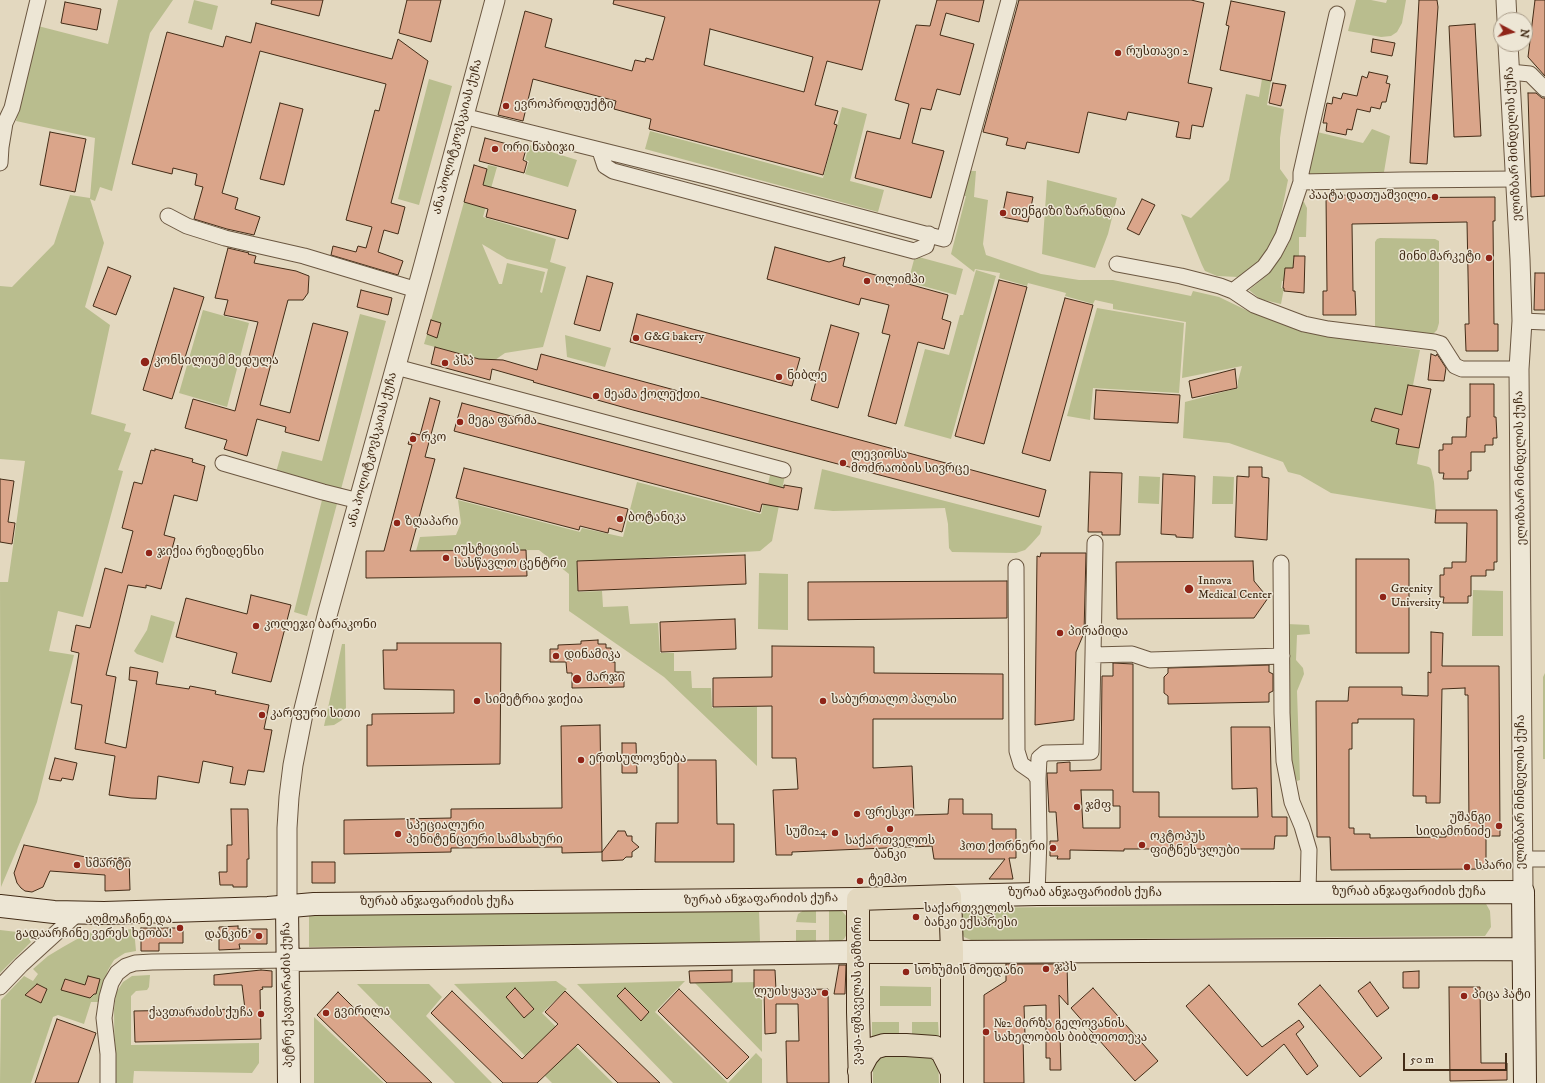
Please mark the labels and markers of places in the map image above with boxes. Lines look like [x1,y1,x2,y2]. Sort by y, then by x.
place label: რუსთავი 2 [1126,46,1188,60]
marker: რუსთავი 2 [1113,48,1123,58]
place label: ევროპროდუქტი [514,99,614,113]
marker: ევროპროდუქტი [501,101,511,111]
place label: ორი ნაბიჯი [503,142,575,156]
marker: ორი ნაბიჯი [490,144,500,154]
place label: პაატა დათუაშვილი [1309,190,1427,204]
marker: პაატა დათუაშვილი [1430,192,1440,202]
place label: თენგიზი ზარანდია [1011,206,1126,220]
marker: თენგიზი ზარანდია [998,208,1008,218]
place label: მინი მარკეტი [1399,251,1481,265]
marker: მინი მარკეტი [1484,253,1494,263]
place label: ოლიმპი [875,274,925,288]
marker: ოლიმპი [862,276,872,286]
place label: G&G bakery [644,331,704,345]
marker: G&G bakery [631,333,641,343]
place label: კონსილიუმ მედულა [154,355,279,369]
marker: კონსილიუმ მედულა [139,356,151,368]
place label: პსპ [453,356,474,370]
marker: პსპ [440,358,450,368]
place label: ნიბლე [787,370,827,384]
marker: ნიბლე [774,372,784,382]
place label: მეამა ქოლექთი [604,389,700,403]
marker: მეამა ქოლექთი [591,391,601,401]
place label: მეგა ფარმა [468,415,537,429]
marker: მეგა ფარმა [455,417,465,427]
place label: რკო [421,432,446,446]
marker: რკო [408,434,418,444]
place label: ლევიოსა მოძრაობის სივრცე [851,449,969,477]
marker: ლევიოსა მოძრაობის სივრცე [838,458,848,468]
place label: ბოტანიკა [628,512,686,526]
marker: ბოტანიკა [615,514,625,524]
place label: ზღაპარი [405,516,458,530]
marker: ზღაპარი [392,518,402,528]
place label: იუსტიციის სასწავლო ცენტრი [454,544,567,572]
place label: ჯიქია რეზიდენსი [157,546,264,560]
marker: ჯიქია რეზიდენსი [144,548,154,558]
marker: იუსტიციის სასწავლო ცენტრი [441,553,451,563]
place label: Innova Medical Center [1198,575,1272,603]
marker: Innova Medical Center [1183,583,1195,595]
place label: Greenity University [1391,583,1441,611]
marker: Greenity University [1378,592,1388,602]
place label: კოლეჯი ბარაკონი [264,619,377,633]
marker: კოლეჯი ბარაკონი [251,621,261,631]
place label: პირამიდა [1068,626,1128,640]
marker: პირამიდა [1055,628,1065,638]
place label: დინამიკა [564,649,621,663]
marker: დინამიკა [551,651,561,661]
place label: მარჯი [586,672,625,686]
marker: მარჯი [571,673,583,685]
place label: სიმეტრია ჯიქია [485,694,583,708]
place label: საბურთალო პალასი [831,694,957,708]
marker: სიმეტრია ჯიქია [472,696,482,706]
marker: საბურთალო პალასი [818,696,828,706]
place label: კარფური სითი [270,708,361,722]
marker: კარფური სითი [257,710,267,720]
place label: ერთსულოვნება [589,753,686,767]
marker: ერთსულოვნება [576,755,586,765]
place label: ჯმფ [1085,800,1111,814]
marker: ჯმფ [1072,802,1082,812]
place label: ფრესკო [865,807,914,821]
marker: ფრესკო [852,809,862,819]
place label: უშანგი სიდამონიძე [1416,812,1491,840]
place label: სპეციალური პენიტენციური სამსახური [406,820,563,848]
marker: უშანგი სიდამონიძე [1494,821,1504,831]
marker: საქართველოს ბანკი [885,824,895,834]
place label: სუში24 [786,826,827,840]
marker: სუში24 [830,828,840,838]
marker: სპეციალური პენიტენციური სამსახური [393,829,403,839]
place label: ოკტოპუს ფიტნეს კლუბი [1150,831,1240,859]
place label: საქართველოს ბანკი [845,835,935,863]
marker: ოკტოპუს ფიტნეს კლუბი [1137,840,1147,850]
place label: ჰოთ ქორნერი [959,841,1045,855]
marker: ჰოთ ქორნერი [1048,843,1058,853]
place label: სმარტი [85,858,131,872]
marker: სმარტი [72,860,82,870]
place label: სპარი [1475,860,1512,874]
marker: სპარი [1462,862,1472,872]
place label: ტემპო [868,874,907,888]
marker: ტემპო [855,876,865,886]
place label: საქართველოს ბანკი ექსპრესი [924,903,1018,931]
marker: საქართველოს ბანკი ექსპრესი [911,912,921,922]
place label: აღმოაჩინე და გადაარჩინე ვერეს ხეობა! [16,914,172,942]
marker: აღმოაჩინე და გადაარჩინე ვერეს ხეობა! [175,923,185,933]
place label: დანკინ' [204,929,251,943]
marker: დანკინ' [254,931,264,941]
place label: ჯპს [1054,962,1077,976]
marker: ჯპს [1041,964,1051,974]
place label: სოხუმის მოედანი [914,965,1023,979]
marker: სოხუმის მოედანი [901,967,911,977]
place label: ლუის ყავა [754,986,817,1000]
marker: ლუის ყავა [820,988,830,998]
place label: პიცა ჰატი [1472,989,1531,1003]
marker: პიცა ჰატი [1459,991,1469,1001]
place label: გვირილა [334,1006,390,1020]
place label: ქავთარაძის ქუჩა [149,1007,253,1021]
marker: გვირილა [321,1008,331,1018]
marker: ქავთარაძის ქუჩა [256,1009,266,1019]
place label: №2 მირზა გელოვანის სახელობის ბიბლიოთეკა [994,1018,1147,1046]
marker: №2 მირზა გელოვანის სახელობის ბიბლიოთეკა [981,1027,991,1037]

